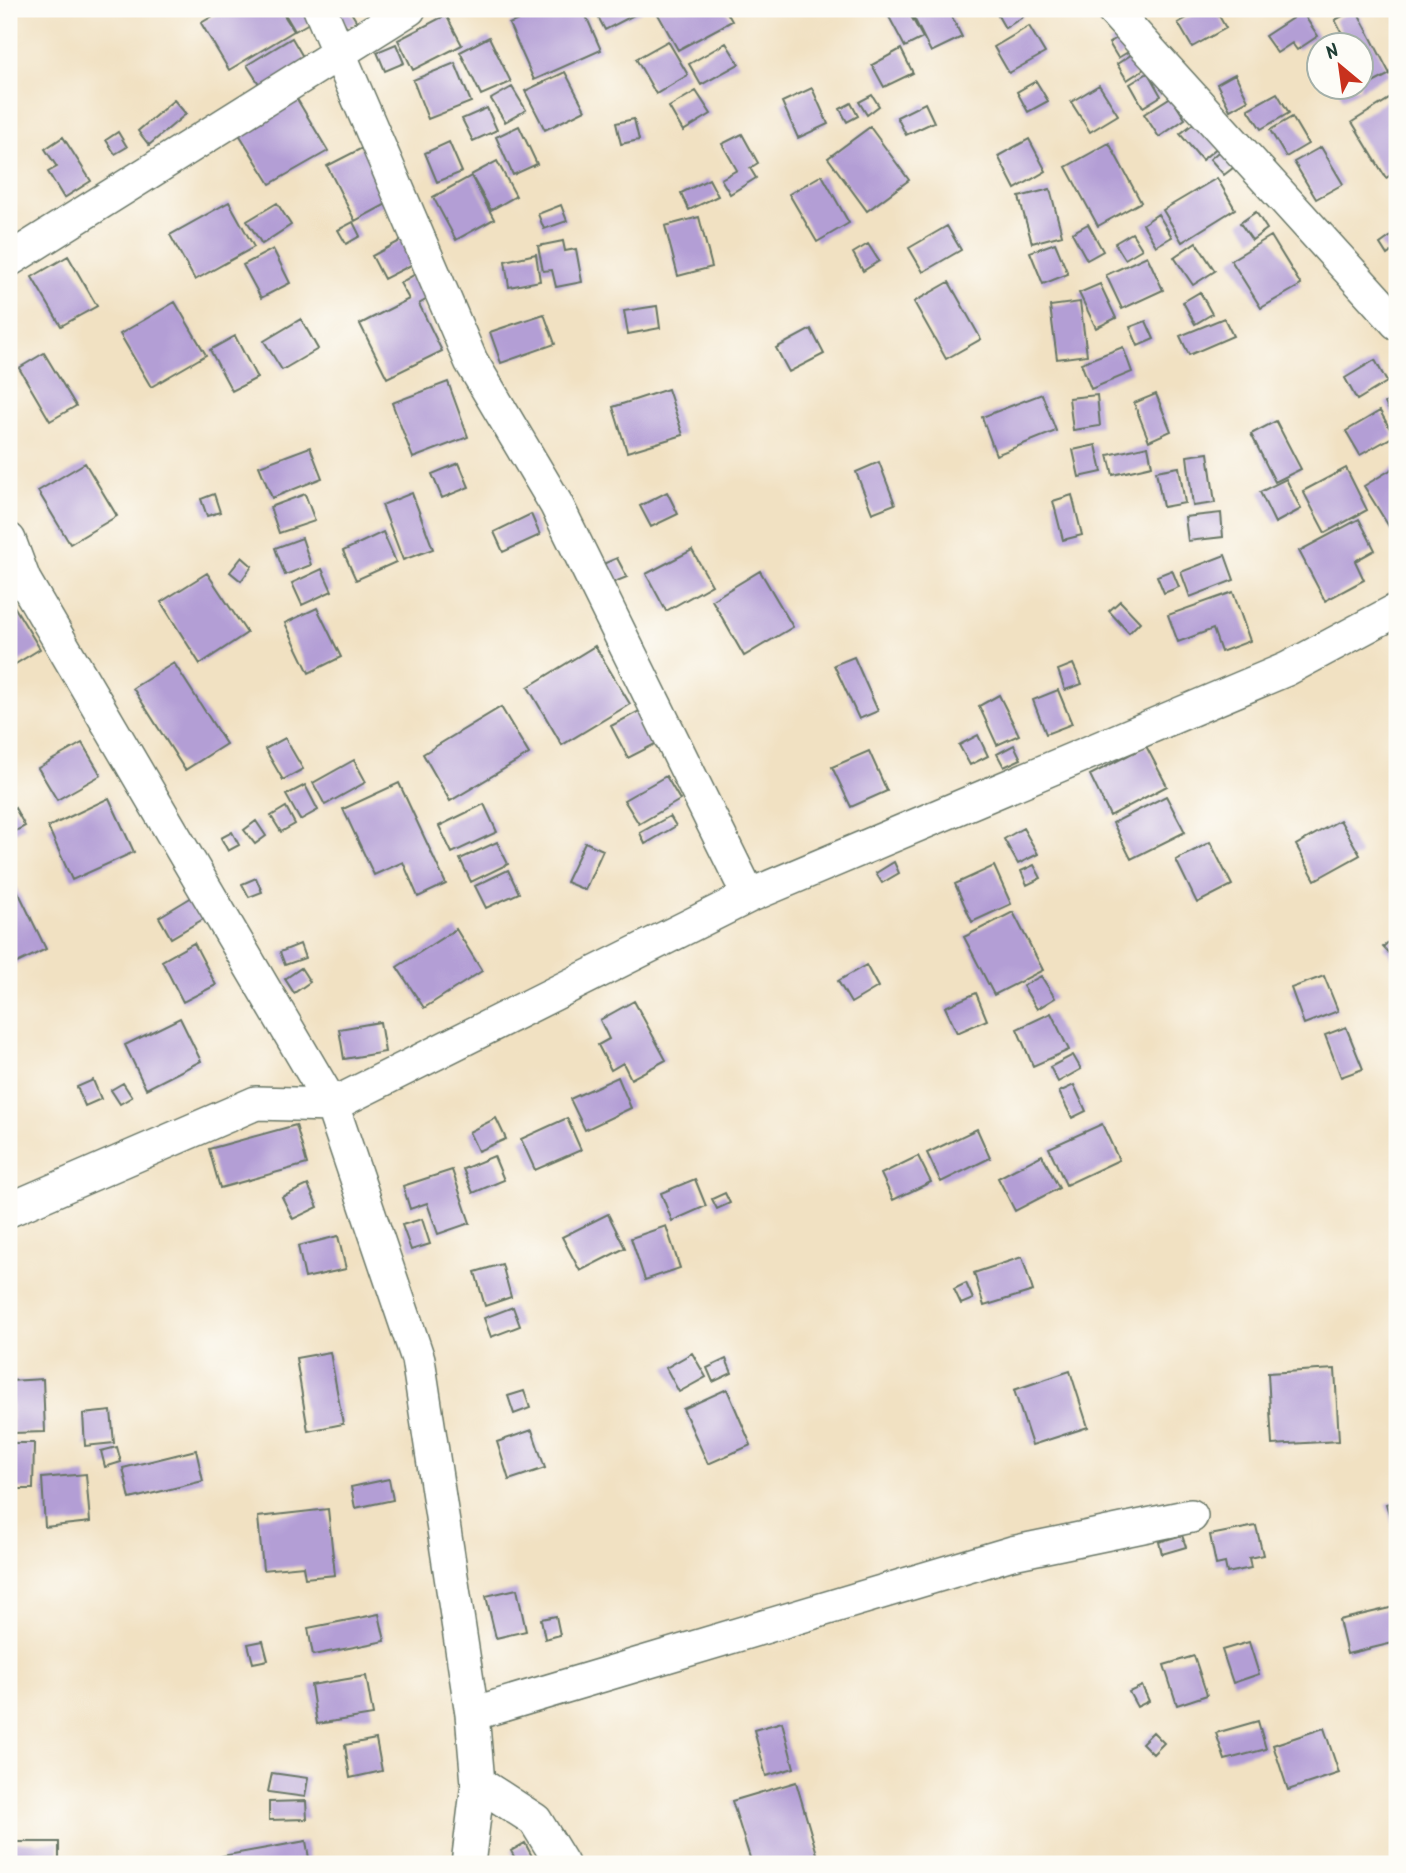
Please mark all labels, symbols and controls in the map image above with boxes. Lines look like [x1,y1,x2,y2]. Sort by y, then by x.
north arrow [1304,32,1374,102]
text: N [1320,37,1345,69]

